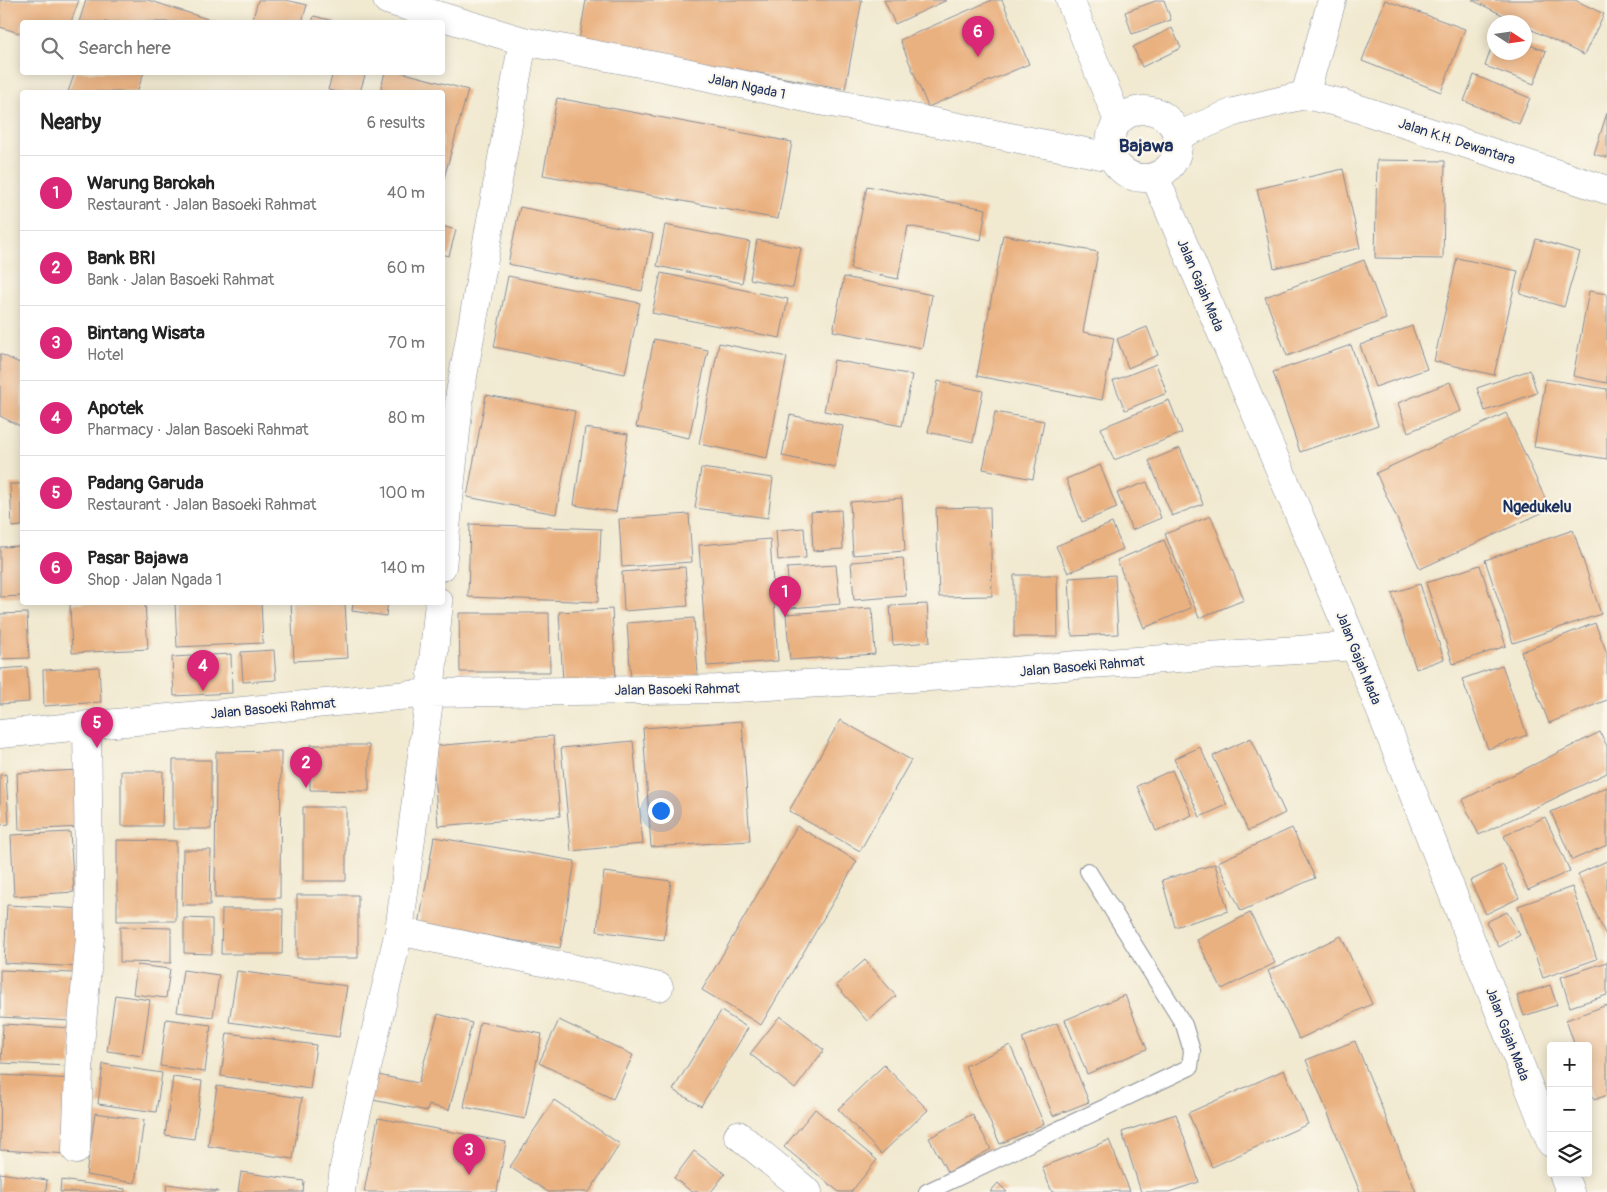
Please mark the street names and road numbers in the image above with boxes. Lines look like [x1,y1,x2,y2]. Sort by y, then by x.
street label: Jalan Ngada 1 [707,70,787,103]
street label: Jalan K.H. Dewantara [1396,115,1517,168]
street label: Jalan Gajah Mada [1173,236,1228,334]
street label: Jalan Gajah Mada [1332,609,1385,707]
street label: Jalan Basoeki Rahmat [1019,653,1146,680]
street label: Jalan Basoeki Rahmat [614,680,740,699]
street label: Jalan Basoeki Rahmat [210,695,337,722]
street label: Jalan Gajah Mada [1482,985,1533,1083]

